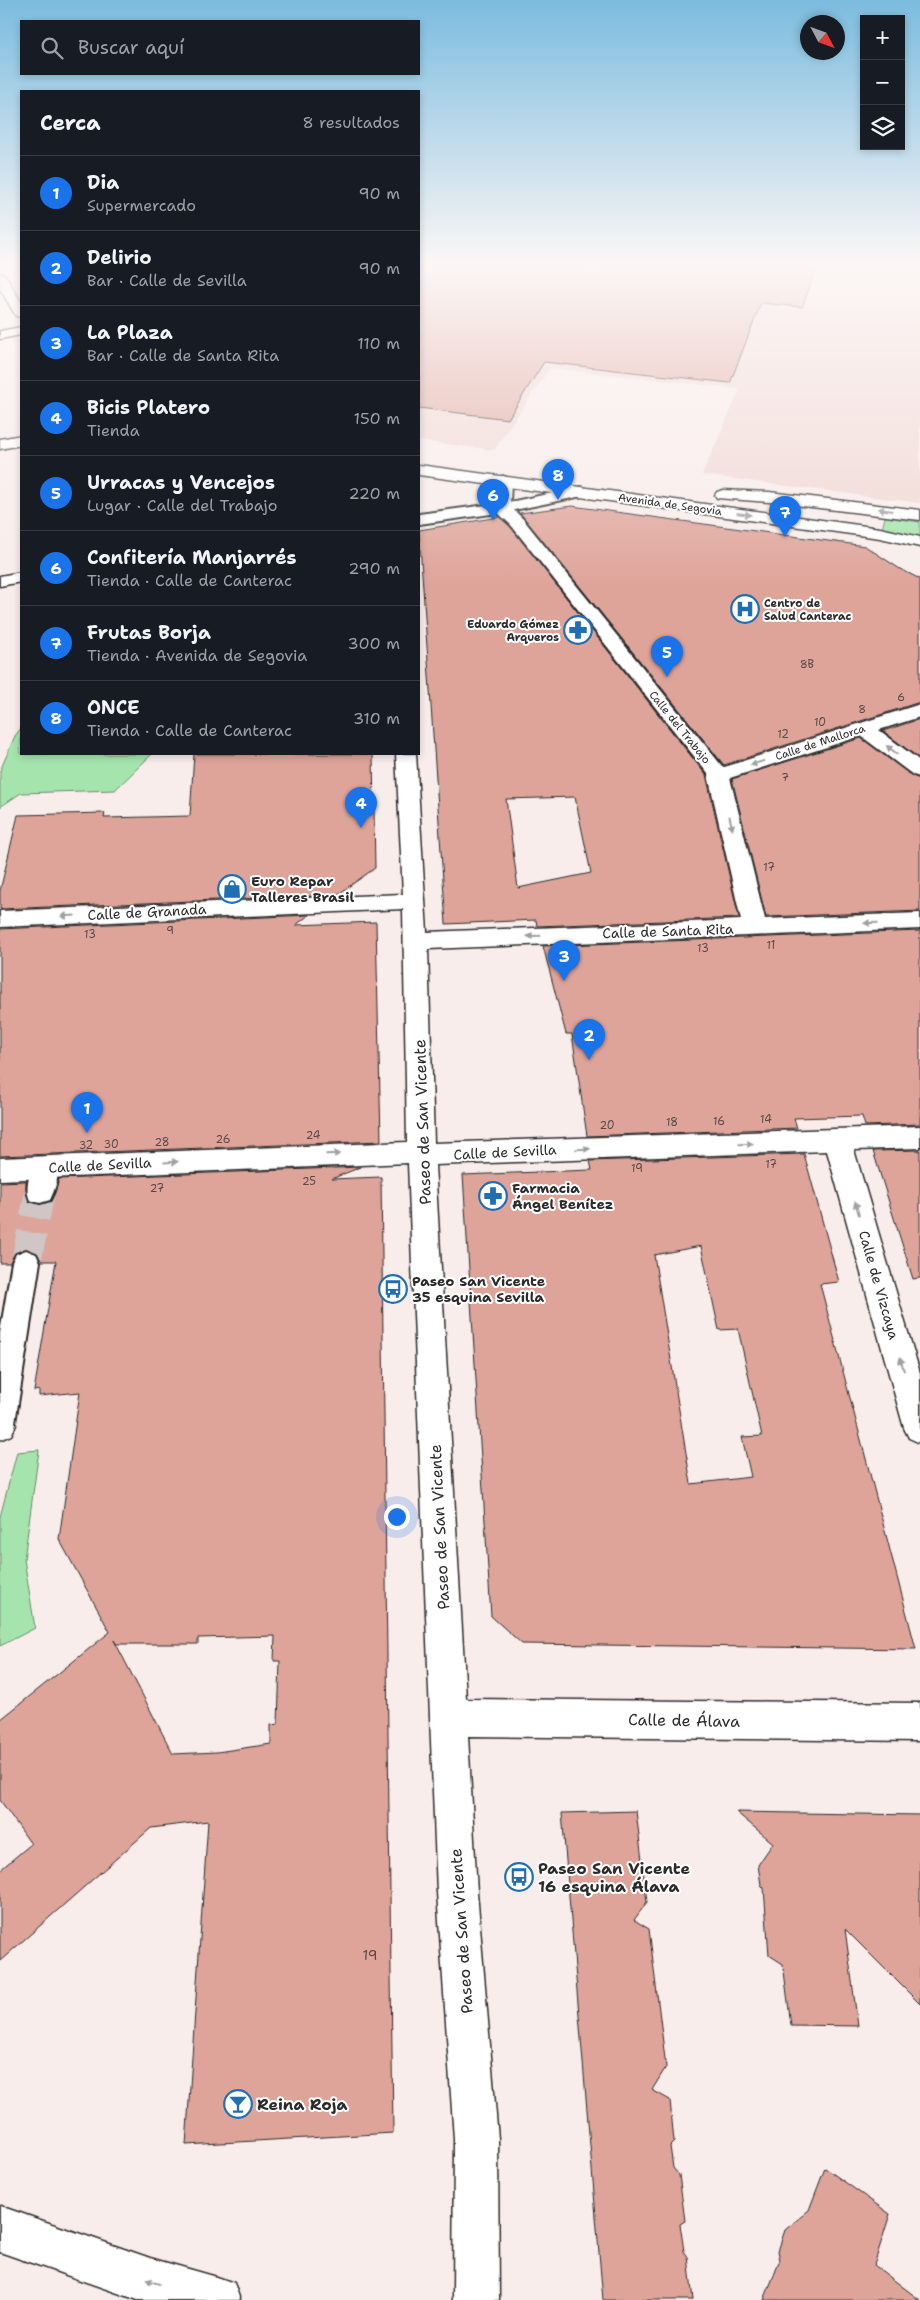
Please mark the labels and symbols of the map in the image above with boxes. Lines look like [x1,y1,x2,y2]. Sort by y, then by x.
north arrow [800,15,845,60]
pin: 8 [542,459,574,500]
pin: 6 [477,479,509,520]
street label: Avenida de Segovia [617,490,723,519]
pin: 7 [769,496,801,537]
one-way arrow [877,506,893,514]
one-way arrow [737,510,753,518]
hospital icon: Centro de Salud Canterac [730,594,760,624]
place label: Centro de Salud Canterac [764,596,851,624]
pharmacy icon: Eduardo Gómez Arqueros [563,615,593,645]
place label: Eduardo Gómez Arqueros [467,617,559,645]
pin: 5 [651,636,683,677]
house number: 8B [800,657,815,672]
street label: Calle del Trabajo [646,688,714,767]
house number: 6 [897,690,905,705]
house number: 8 [858,702,866,717]
house number: 10 [814,715,826,730]
street label: Calle de Mallorca [773,721,867,764]
house number: 12 [777,727,789,742]
one-way arrow [886,744,899,755]
one-way arrow [749,759,764,767]
house number: 7 [781,770,789,785]
pin: 4 [345,787,377,828]
one-way arrow [727,815,735,830]
house number: 17 [763,860,775,875]
place label: Euro Repar Talleres Brasil [251,872,354,906]
shop icon: Euro Repar Talleres Brasil [217,874,247,904]
street label: Calle de Granada [87,900,207,924]
one-way arrow [60,912,76,920]
street label: Calle de Santa Rita [602,920,734,942]
one-way arrow [863,920,879,928]
house number: 9 [166,923,174,938]
house number: 13 [84,927,96,942]
one-way arrow [526,932,542,940]
house number: 11 [767,938,775,953]
pin: 3 [548,940,580,981]
house number: 13 [697,941,709,956]
pin: 2 [573,1019,605,1060]
street label: Paseo de San Vicente [409,1039,436,1205]
pin: 1 [71,1092,103,1133]
house number: 14 [760,1112,772,1127]
house number: 16 [713,1114,725,1129]
house number: 18 [666,1115,678,1130]
house number: 20 [599,1118,615,1133]
house number: 24 [306,1128,321,1143]
house number: 26 [216,1132,230,1147]
house number: 28 [154,1135,170,1150]
house number: 30 [103,1137,119,1152]
house number: 32 [79,1138,93,1153]
street label: Calle de Sevilla [453,1140,557,1164]
one-way arrow [738,1140,754,1148]
one-way arrow [575,1145,591,1153]
one-way arrow [326,1150,342,1158]
street label: Calle de Sevilla [48,1153,152,1177]
one-way arrow [163,1157,179,1165]
house number: 17 [765,1157,777,1172]
house number: 19 [631,1161,643,1176]
house number: 25 [302,1174,316,1189]
place label: Farmacia Ángel Benítez [512,1179,614,1213]
house number: 27 [150,1181,165,1196]
pharmacy icon: Farmacia Ángel Benítez [478,1181,508,1211]
one-way arrow [853,1200,861,1215]
street label: Calle de Vizcaya [855,1228,903,1342]
place label: Paseo San Vicente 35 esquina Sevilla [412,1272,545,1306]
bus stop icon: Paseo San Vicente 35 esquina Sevilla [378,1274,408,1304]
one-way arrow [897,1356,905,1371]
street label: Paseo de San Vicente [425,1444,454,1610]
your location [384,1504,410,1530]
street label: Calle de Álava [628,1709,740,1732]
street label: Paseo de San Vicente [445,1848,478,2014]
place label: Paseo San Vicente 16 esquina Álava [538,1858,690,1897]
bus stop icon: Paseo San Vicente 16 esquina Álava [504,1862,534,1892]
house number: 19 [362,1946,378,1964]
bar icon: Reina Roja [223,2089,253,2119]
place label: Reina Roja [257,2094,347,2115]
one-way arrow [145,2277,160,2285]

